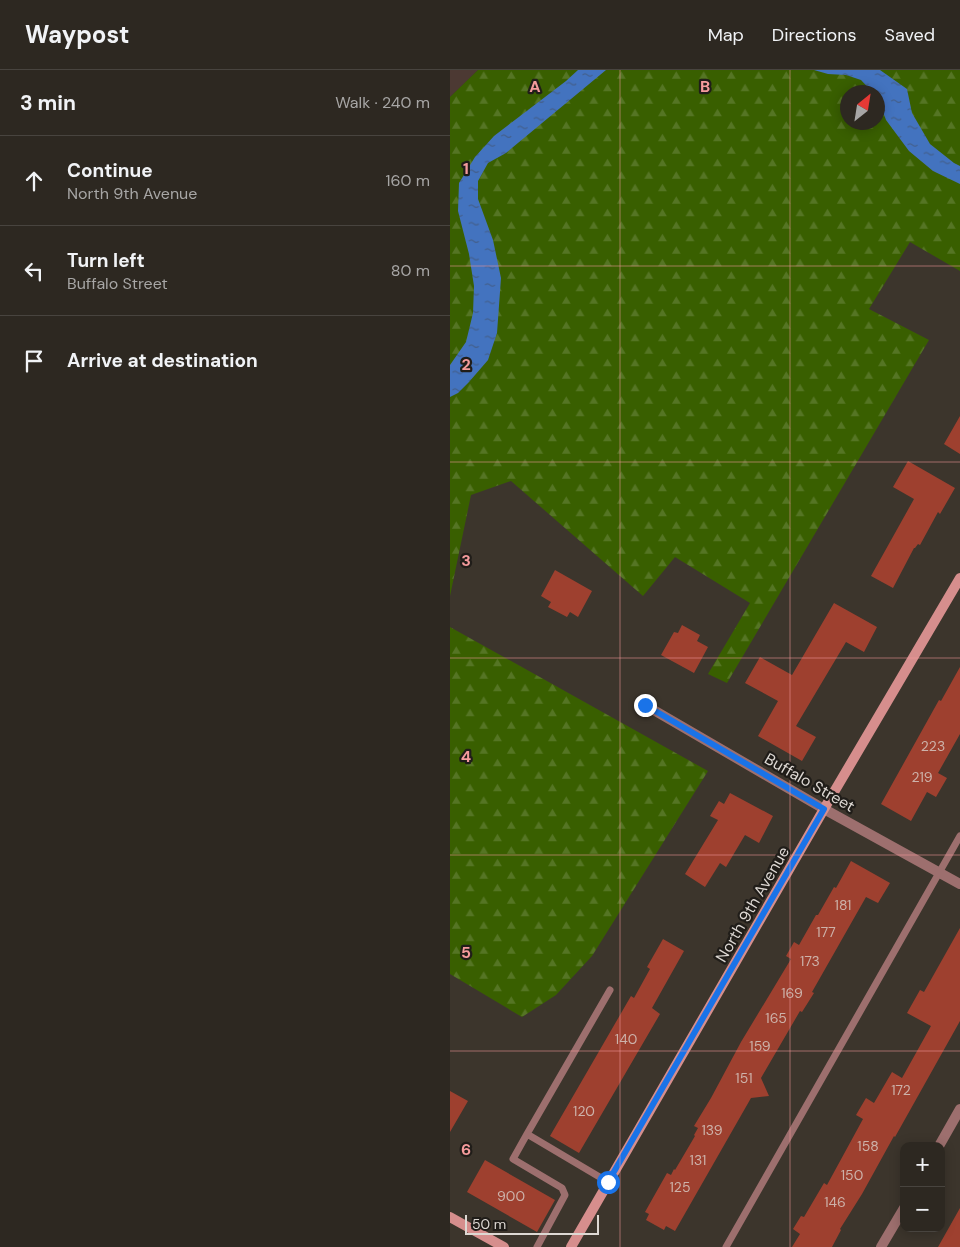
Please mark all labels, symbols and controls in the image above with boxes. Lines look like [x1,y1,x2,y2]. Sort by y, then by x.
text: Waypost [25,19,129,50]
text: Map [708,23,744,47]
text: Directions [772,23,857,47]
text: Saved [885,23,935,47]
text: A [529,76,541,97]
text: B [700,76,710,97]
north arrow [840,85,885,130]
text: 3 min [20,89,76,117]
text: Walk · 240 m [335,92,430,113]
text: Continue [67,158,153,183]
text: 1 [463,158,469,179]
icon: ahead [20,167,48,195]
text: 160 m [386,170,430,191]
text: North 9th Avenue [67,183,197,204]
text: Turn left [67,248,145,273]
icon: left [20,257,48,285]
text: 80 m [391,260,430,281]
text: Buffalo Street [67,273,168,294]
icon: arrive [20,347,48,375]
text: Arrive at destination [67,348,258,373]
text: 2 [461,354,471,375]
text: 3 [461,550,471,571]
route end [634,694,657,717]
house number: 223 [921,737,945,755]
text: 4 [461,746,471,767]
street label: Buffalo Street [761,748,859,817]
house number: 219 [911,768,933,786]
street label: North 9th Avenue [711,843,794,966]
house number: 181 [835,896,851,914]
house number: 177 [816,923,836,941]
text: 5 [461,942,471,963]
house number: 173 [800,952,820,970]
house number: 169 [781,984,803,1002]
house number: 165 [765,1009,787,1027]
house number: 140 [615,1030,637,1048]
house number: 159 [749,1037,771,1055]
house number: 151 [735,1069,753,1087]
house number: 172 [891,1081,911,1099]
house number: 120 [573,1102,595,1120]
house number: 139 [701,1121,723,1139]
house number: 158 [857,1137,879,1155]
text: 6 [461,1139,471,1160]
map controls [900,1142,945,1232]
button: + [900,1142,945,1187]
house number: 131 [690,1151,706,1169]
house number: 150 [841,1166,863,1184]
route start [597,1171,620,1194]
house number: 125 [670,1178,690,1196]
house number: 900 [497,1187,525,1205]
button: − [900,1187,945,1232]
house number: 146 [824,1193,846,1211]
scale bar [465,1212,599,1235]
text: 50 m [472,1215,506,1233]

